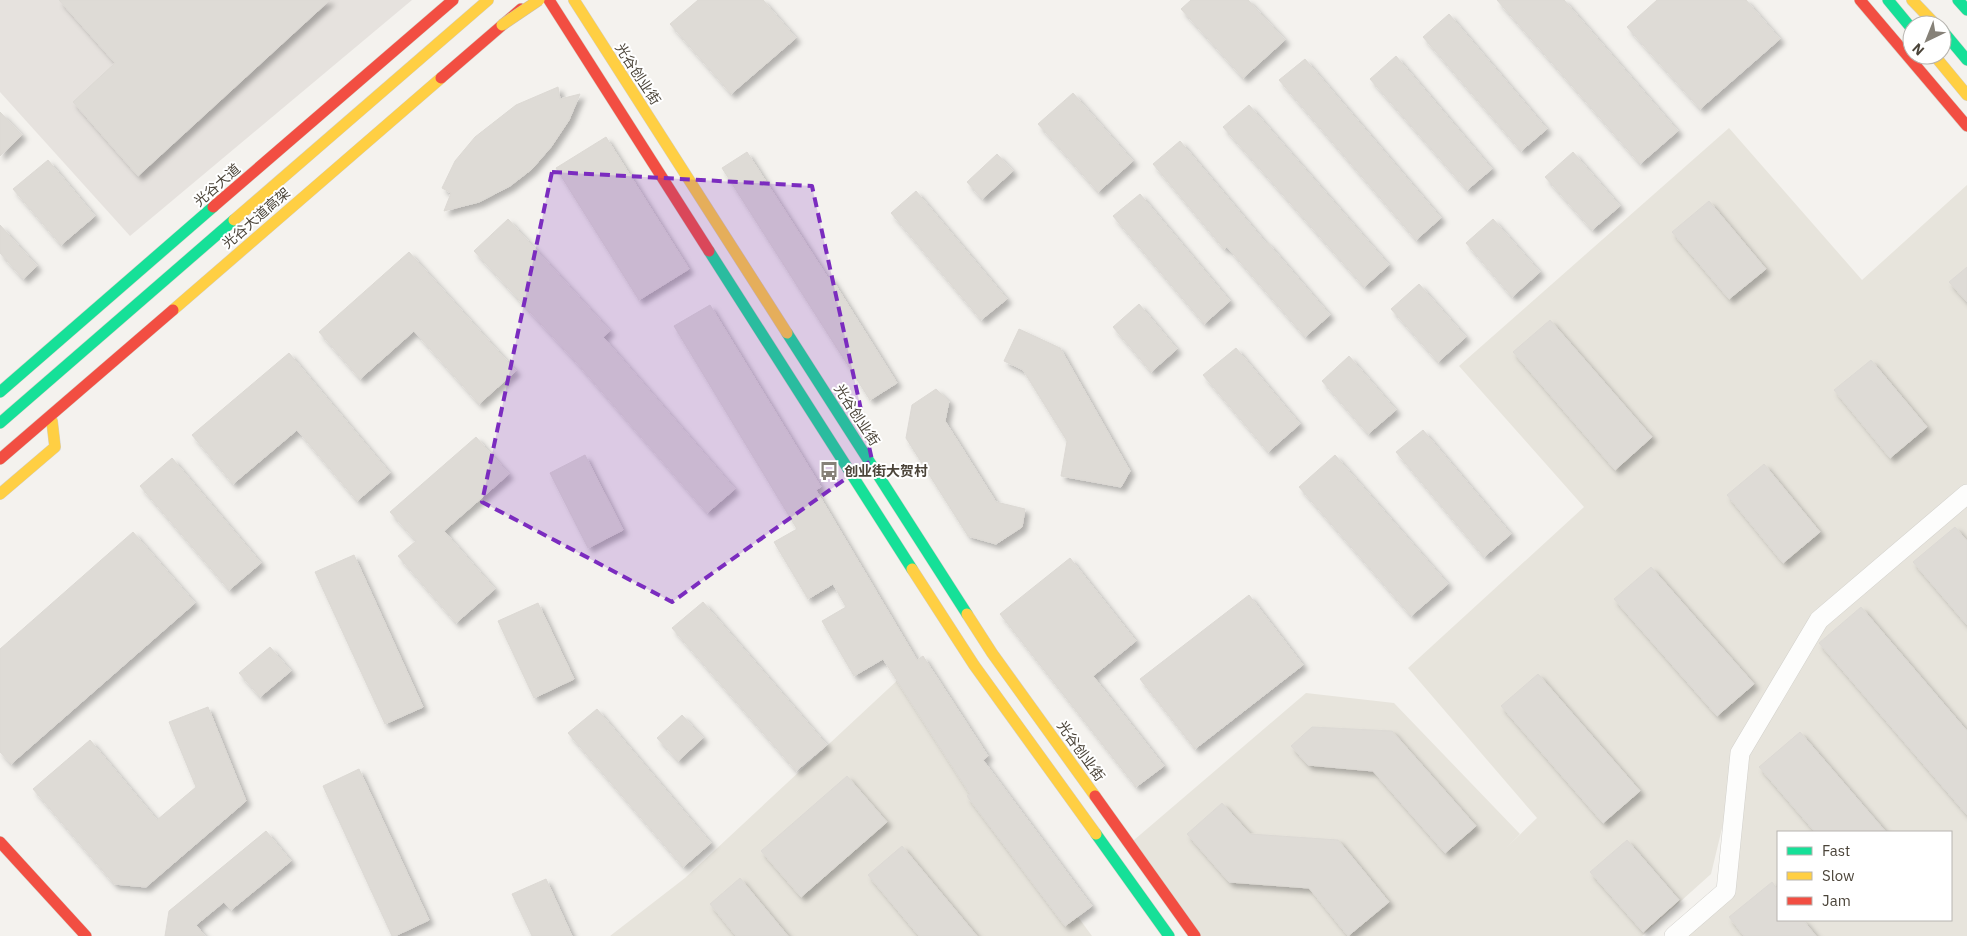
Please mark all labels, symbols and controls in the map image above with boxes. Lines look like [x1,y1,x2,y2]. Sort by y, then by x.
north arrow [1902,15,1952,65]
text: N [1908,39,1928,60]
street label: 光谷创业街 [611,40,665,108]
street label: 光谷大道 [190,160,244,210]
street label: 光谷大道高架 [218,184,294,252]
street label: 光谷创业街 [830,381,884,449]
bus stop icon: 创业街大贺村 [818,460,840,482]
place label: 创业街大贺村 [844,462,928,480]
street label: 光谷创业街 [1053,717,1109,785]
legend [1777,831,1952,921]
text: Fast [1822,841,1850,860]
text: Slow [1822,866,1855,885]
text: Jam [1822,891,1851,910]

